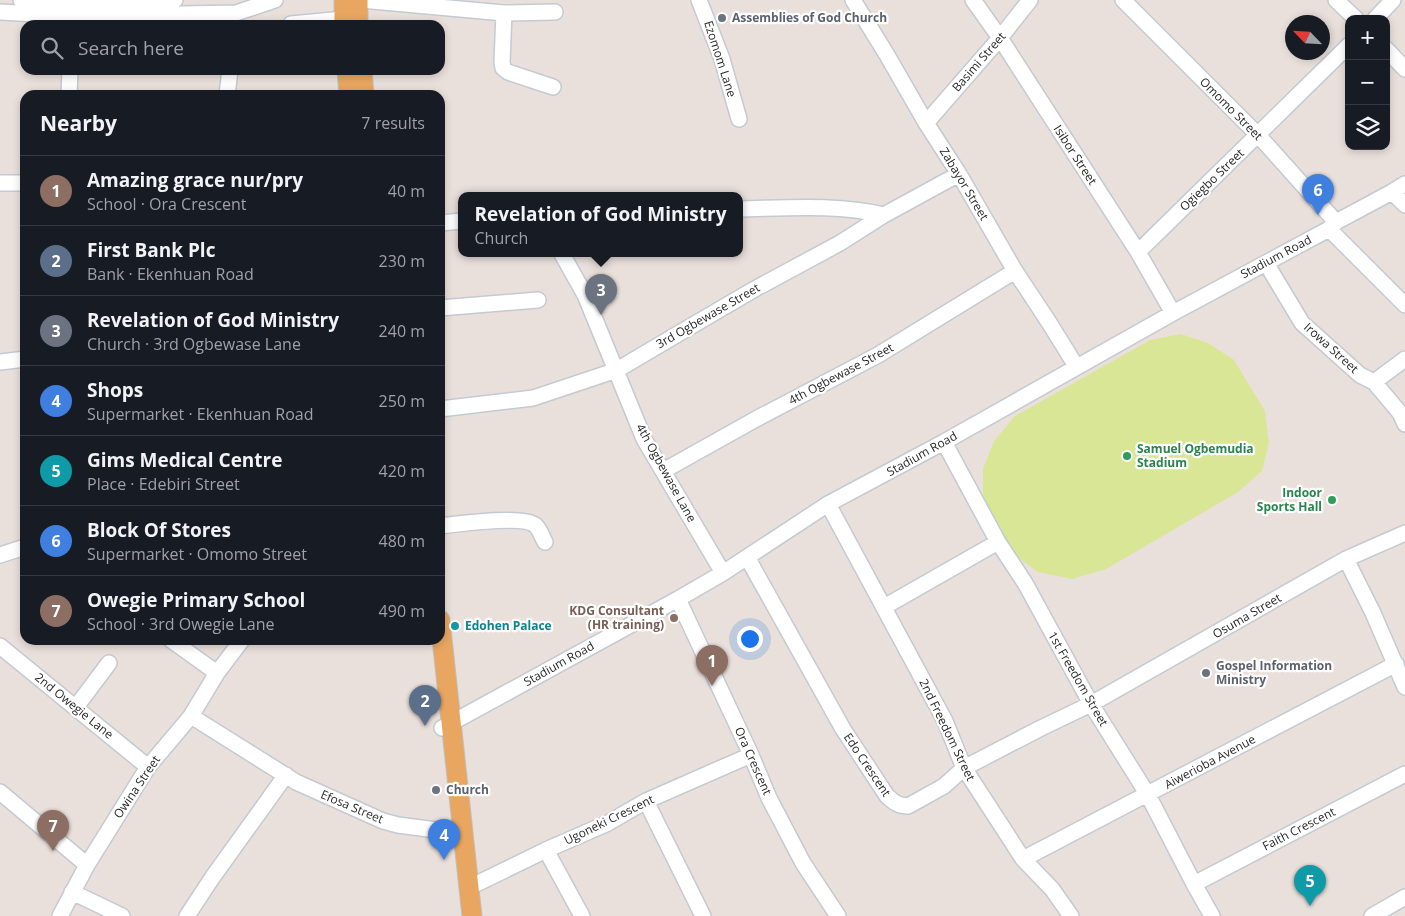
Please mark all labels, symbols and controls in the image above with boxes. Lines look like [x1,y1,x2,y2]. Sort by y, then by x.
place label: Assemblies of God Church [732,9,887,26]
marker: Assemblies of God Church [716,12,728,24]
north arrow [1285,15,1330,60]
map controls [1345,15,1390,150]
button: + [1345,15,1390,60]
street label: Ezomom Lane [700,19,741,99]
search box [20,20,445,75]
street label: Basimi Street [948,28,1009,95]
icon: search [38,34,66,62]
text: Search here [78,35,184,61]
button: − [1345,60,1390,105]
street label: Omomo Street [1196,73,1267,144]
button: layers [1345,105,1390,150]
text: Nearby [40,109,117,137]
text: 7 results [361,112,425,134]
street label: Isibor Street [1050,121,1101,188]
street label: Zabayor Street [936,144,993,223]
street label: Ogiegbo Street [1176,145,1248,215]
text: Amazing grace nur/pry [87,167,303,193]
pin: 6 [1302,174,1334,215]
text: 1 [51,180,61,202]
text: 40 m [388,180,425,202]
popup [458,192,743,257]
text: School · Ora Crescent [87,193,246,215]
text: Revelation of God Ministry [475,201,726,227]
text: Church [475,227,528,249]
street label: Stadium Road [1237,231,1314,282]
text: First Bank Plc [87,237,215,263]
text: 2 [51,250,61,272]
text: 230 m [379,250,425,272]
text: Bank · Ekenhuan Road [87,263,254,285]
pin: 3 [585,274,617,315]
street label: 3rd Ogbewase Street [653,279,763,352]
text: Revelation of God Ministry [87,307,339,333]
street label: Irowa Street [1300,319,1362,377]
text: 3 [51,320,61,342]
text: 240 m [379,320,425,342]
text: Church · 3rd Ogbewase Lane [87,333,301,355]
street label: 4th Ogbewase Street [785,339,896,408]
text: Shops [87,377,143,403]
text: 4 [51,390,61,412]
text: 250 m [379,390,425,412]
text: Supermarket · Ekenhuan Road [87,403,314,425]
street label: 4th Ogbewase Lane [632,420,701,525]
street label: Stadium Road [883,427,960,480]
place label: Samuel Ogbemudia Stadium [1137,440,1254,471]
text: Gims Medical Centre [87,447,282,473]
marker: Samuel Ogbemudia Stadium [1121,450,1133,462]
text: 5 [51,460,61,482]
text: 420 m [379,460,425,482]
text: Place · Edebiri Street [87,473,240,495]
place label: Indoor Sports Hall [1257,484,1323,515]
marker: Indoor Sports Hall [1326,494,1338,506]
text: Block Of Stores [87,517,231,543]
text: 6 [51,530,61,552]
text: 480 m [379,530,425,552]
text: Supermarket · Omomo Street [87,543,307,565]
text: Owegie Primary School [87,587,305,613]
street label: Osuma Street [1209,589,1284,642]
text: 7 [51,600,61,622]
text: 490 m [379,600,425,622]
place label: KDG Consultant (HR training) [569,602,664,633]
marker: KDG Consultant (HR training) [668,612,680,624]
text: School · 3rd Owegie Lane [87,613,274,635]
place label: Edohen Palace [465,617,552,634]
marker: Edohen Palace [449,620,461,632]
your location [737,626,763,652]
street label: 1st Freedom Street [1044,628,1113,729]
street label: Stadium Road [520,637,597,690]
pin: 1 [696,645,728,686]
place label: Gospel Information Ministry [1216,657,1332,688]
marker: Gospel Information Ministry [1200,667,1212,679]
street label: 2nd Owegie Lane [31,669,117,743]
street label: 2nd Freedom Street [915,676,980,784]
pin: 2 [409,685,441,726]
street label: Ora Crescent [731,724,776,798]
street label: Edo Crescent [840,730,895,800]
street label: Aiwerioba Avenue [1161,730,1258,793]
street label: Owina Street [109,752,164,821]
place label: Church [446,781,489,798]
marker: Church [430,784,442,796]
street label: Efosa Street [318,786,386,827]
street label: Ugoneki Crescent [561,790,657,849]
street label: Faith Crescent [1259,803,1338,854]
pin: 7 [37,810,69,851]
pin: 4 [428,819,460,860]
pin: 5 [1294,865,1326,906]

